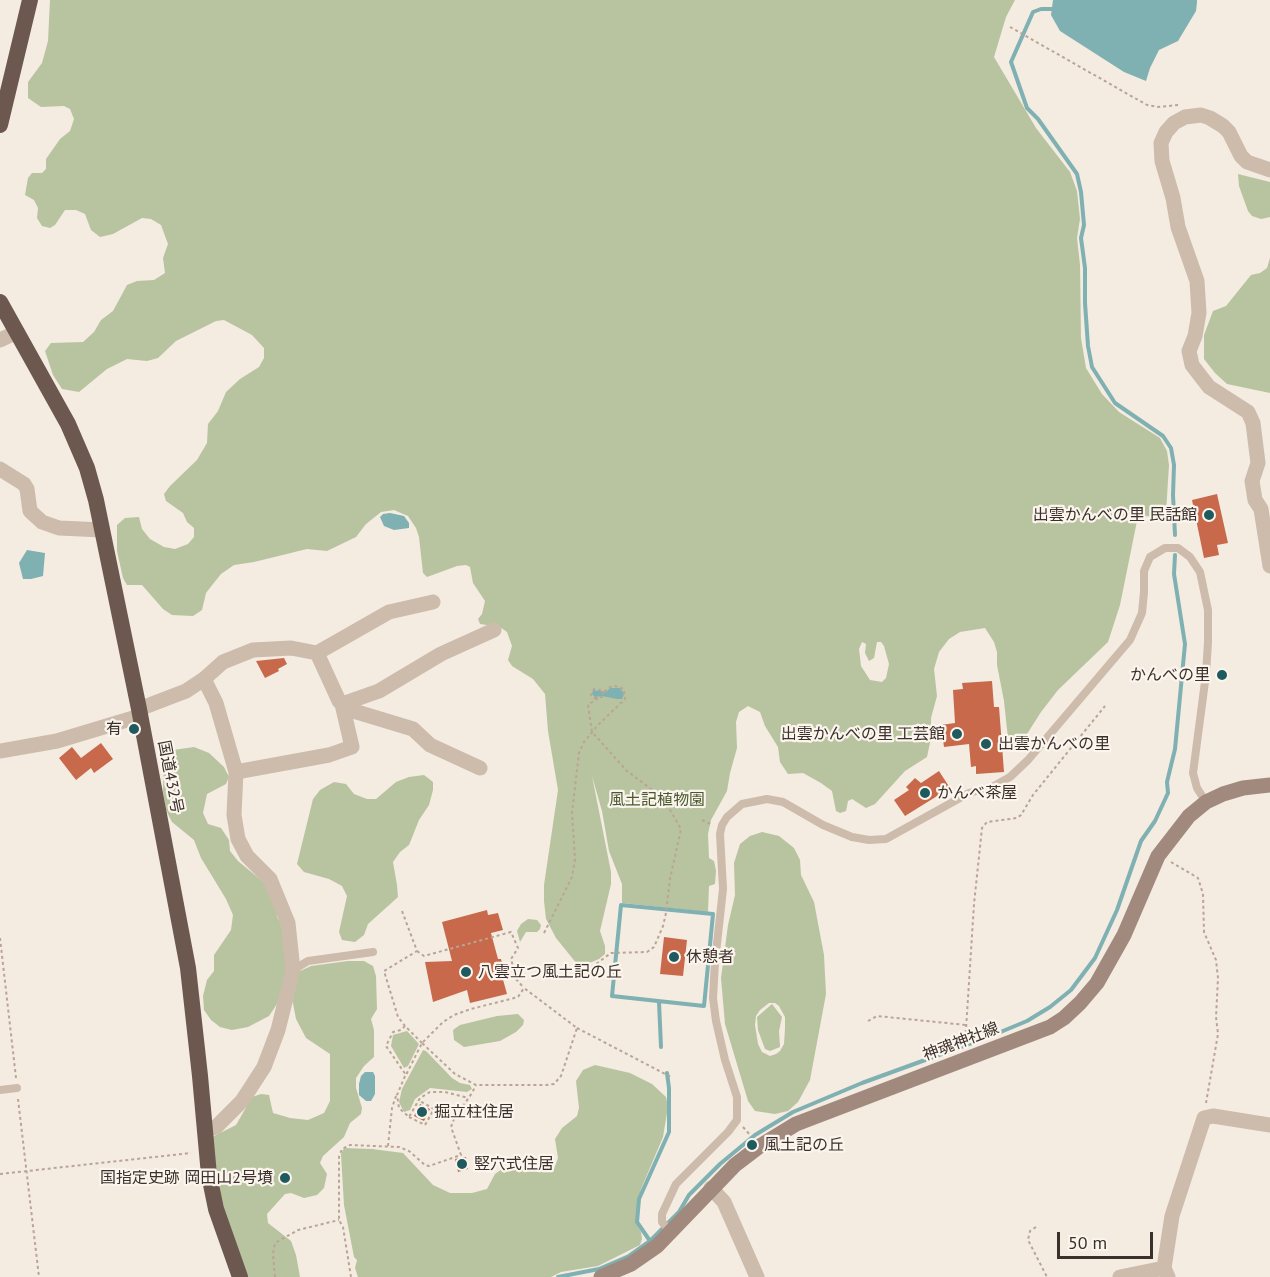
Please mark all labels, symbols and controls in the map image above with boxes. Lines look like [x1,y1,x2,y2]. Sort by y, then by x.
place label: 出雲かんべの里 民話館 [1033,505,1197,525]
marker: 出雲かんべの里 民話館 [1202,508,1216,522]
place label: かんべの里 [1130,665,1210,685]
marker: かんべの里 [1215,668,1229,682]
place label: 有 [106,719,122,739]
marker: 有 [127,722,141,736]
place label: 出雲かんべの里 工芸館 [781,724,945,744]
marker: 出雲かんべの里 工芸館 [950,727,964,741]
place label: 出雲かんべの里 [998,734,1110,754]
marker: 出雲かんべの里 [979,737,993,751]
street label: 国道432号 [154,739,186,815]
place label: かんべ茶屋 [937,783,1017,803]
marker: かんべ茶屋 [918,786,932,800]
park label: 風土記植物園 [609,790,705,810]
place label: 休憩者 [686,947,734,967]
marker: 休憩者 [667,950,681,964]
place label: 八雲立つ風土記の丘 [478,962,622,982]
marker: 八雲立つ風土記の丘 [459,965,473,979]
street label: 神魂神社線 [920,1019,1002,1065]
place label: 掘立柱住居 [434,1102,514,1122]
marker: 掘立柱住居 [415,1105,429,1119]
place label: 風土記の丘 [764,1135,844,1155]
marker: 風土記の丘 [745,1138,759,1152]
place label: 竪穴式住居 [474,1154,554,1174]
marker: 竪穴式住居 [455,1157,469,1171]
place label: 国指定史跡 岡田山2号墳 [100,1168,273,1188]
marker: 国指定史跡 岡田山2号墳 [278,1171,292,1185]
scale bar [1060,1220,1156,1258]
text: 50 m [1068,1231,1107,1254]

